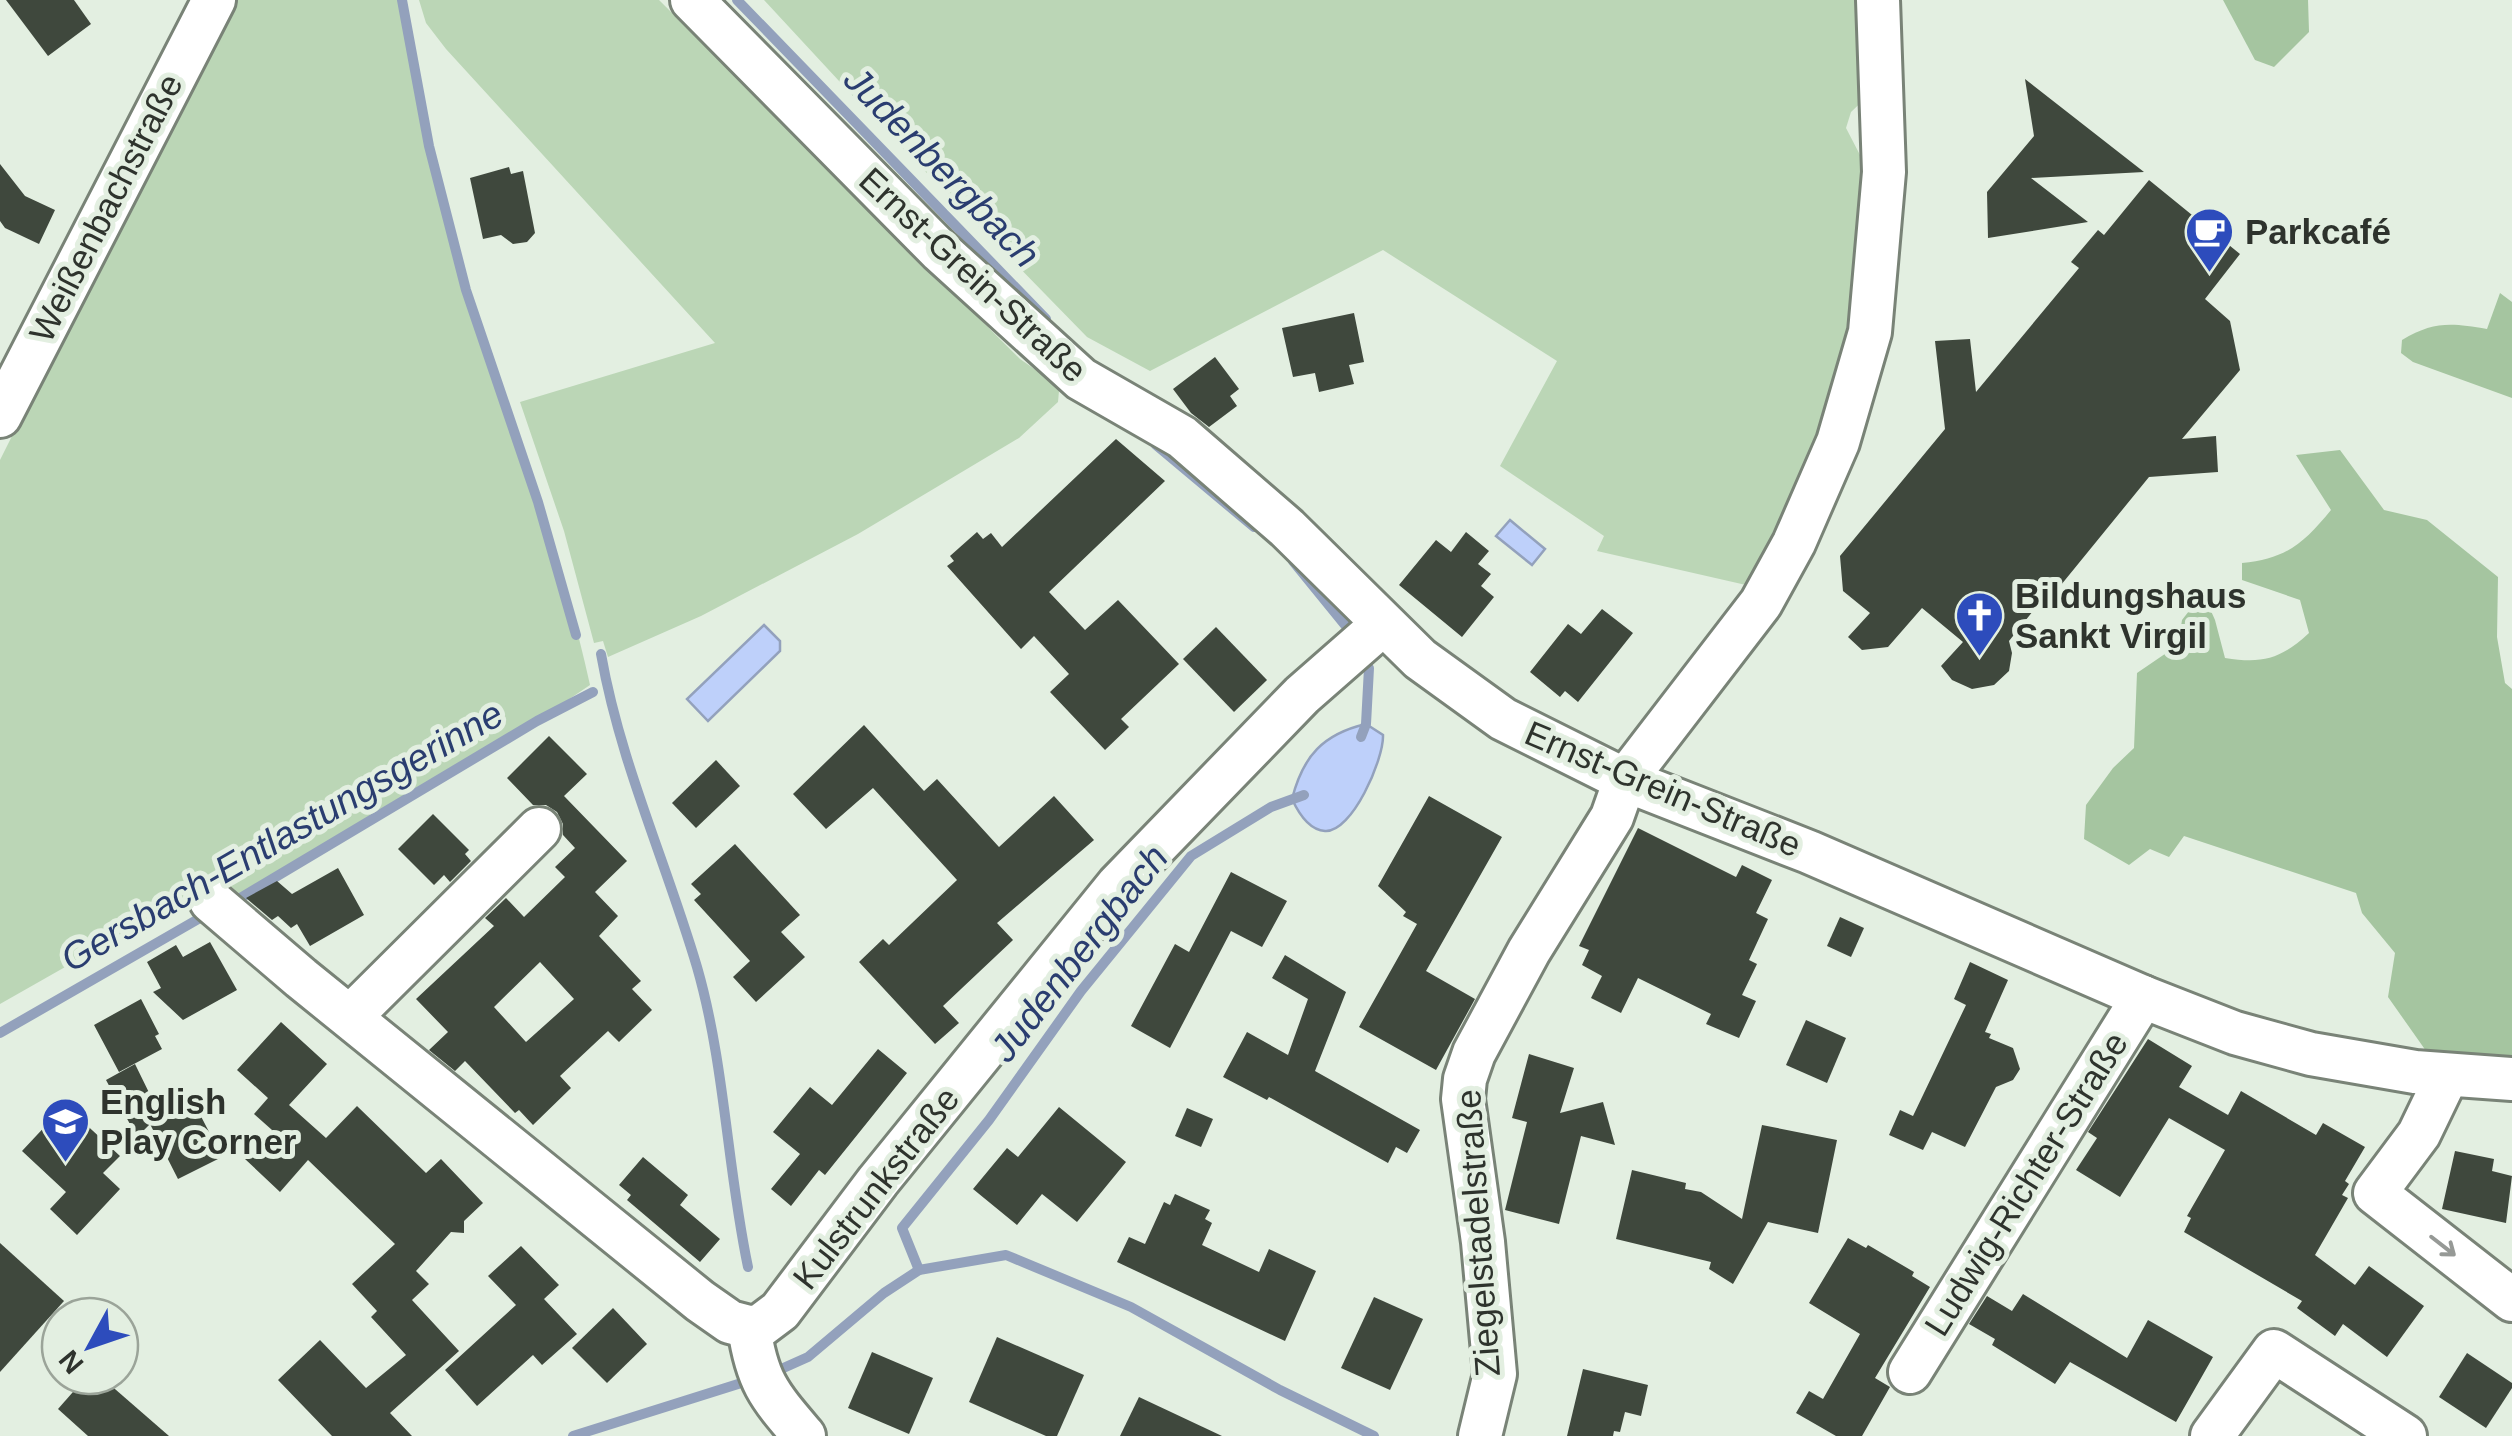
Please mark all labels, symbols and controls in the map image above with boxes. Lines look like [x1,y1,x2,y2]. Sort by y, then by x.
water label: Judenbergbach [835,57,1048,276]
street label: Weißenbachstraße [21,67,190,348]
street label: Ernst-Grein-Straße [852,160,1095,390]
cafe icon: Parkcafé [2184,206,2236,274]
place label: Parkcafé [2245,212,2391,251]
place label: Bildungshaus Sankt Virgil [2015,576,2246,655]
church icon: Bildungshaus Sankt Virgil [1954,590,2006,658]
water label: Gersbach-Entlastungsgerinne [54,692,510,980]
street label: Ernst-Grein-Straße [1520,713,1807,864]
water label: Judenbergbach [981,837,1176,1070]
street label: Ludwig-Richter-Straße [1916,1025,2135,1343]
street label: Kulstrunkstraße [785,1079,966,1296]
place label: English Play Corner [100,1082,297,1161]
street label: Ziegelstadelstraße [1448,1088,1507,1378]
school or university icon: English Play Corner [39,1096,91,1164]
one-way arrow [2429,1236,2456,1257]
north arrow [40,1296,140,1396]
text: N [53,1344,90,1379]

